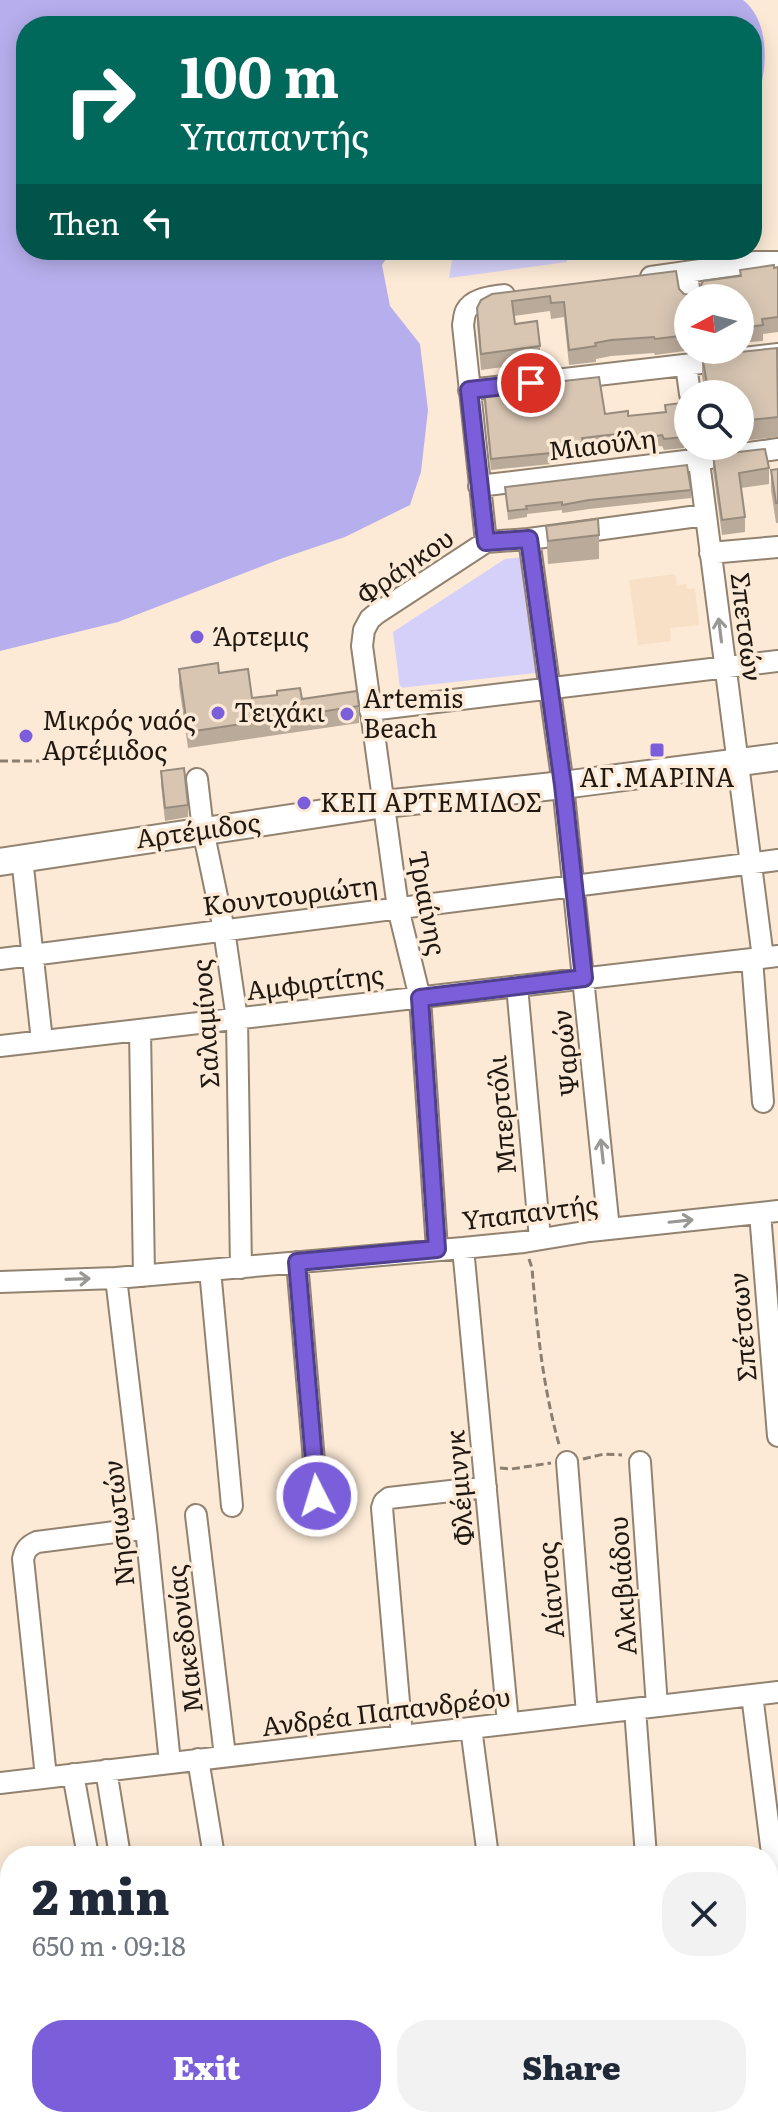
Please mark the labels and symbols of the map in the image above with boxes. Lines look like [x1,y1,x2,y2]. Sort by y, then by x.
north arrow [674,284,754,364]
pin [497,349,565,417]
street label: Μιαούλη [546,417,658,468]
street label: Φράγκου [347,517,460,613]
street label: Σπετσών [722,570,775,684]
place label: Άρτεμις [213,615,309,654]
one-way arrow [712,618,727,643]
marker: Άρτεμις [188,628,206,646]
place label: Artemis Beach [363,677,463,746]
place label: Τειχάκι [234,691,325,730]
place label: Μικρός ναός Αρτέμιδος [42,699,196,768]
marker: Τειχάκι [209,704,227,722]
marker: Artemis Beach [338,705,356,723]
marker: Μικρός ναός Αρτέμιδος [17,727,35,745]
marker: ΑΓ.ΜΑΡΙΝΑ [648,741,666,759]
place label: ΑΓ.ΜΑΡΙΝΑ [580,756,734,795]
place label: ΚΕΠ ΑΡΤΕΜΙΔΟΣ [320,781,542,820]
marker: ΚΕΠ ΑΡΤΕΜΙΔΟΣ [295,794,313,812]
street label: Αρτέμιδος [133,800,262,857]
street label: Τριαίνης [400,847,459,958]
street label: Κουντουριώτη [200,863,379,924]
street label: Αμφιρτίτης [244,953,386,1008]
street label: Σαλαμίνος [180,958,227,1090]
street label: Ψαρών [540,1007,588,1099]
street label: Μπερτόλι [475,1054,524,1176]
one-way arrow [594,1138,609,1165]
street label: Υπαπαντής [460,1183,600,1238]
one-way arrow [667,1214,694,1229]
street label: Σπέτσων [716,1271,765,1384]
one-way arrow [64,1272,91,1287]
street label: Φλέμινγκ [433,1428,482,1548]
position arrow [275,1454,359,1538]
street label: Νησιωτών [90,1458,143,1588]
street label: Αλκιβιάδου [596,1515,645,1657]
street label: Αίαντος [525,1540,572,1640]
street label: Μακεδονίας [154,1563,211,1716]
street label: Ανδρέα Παπανδρέου [259,1675,512,1744]

